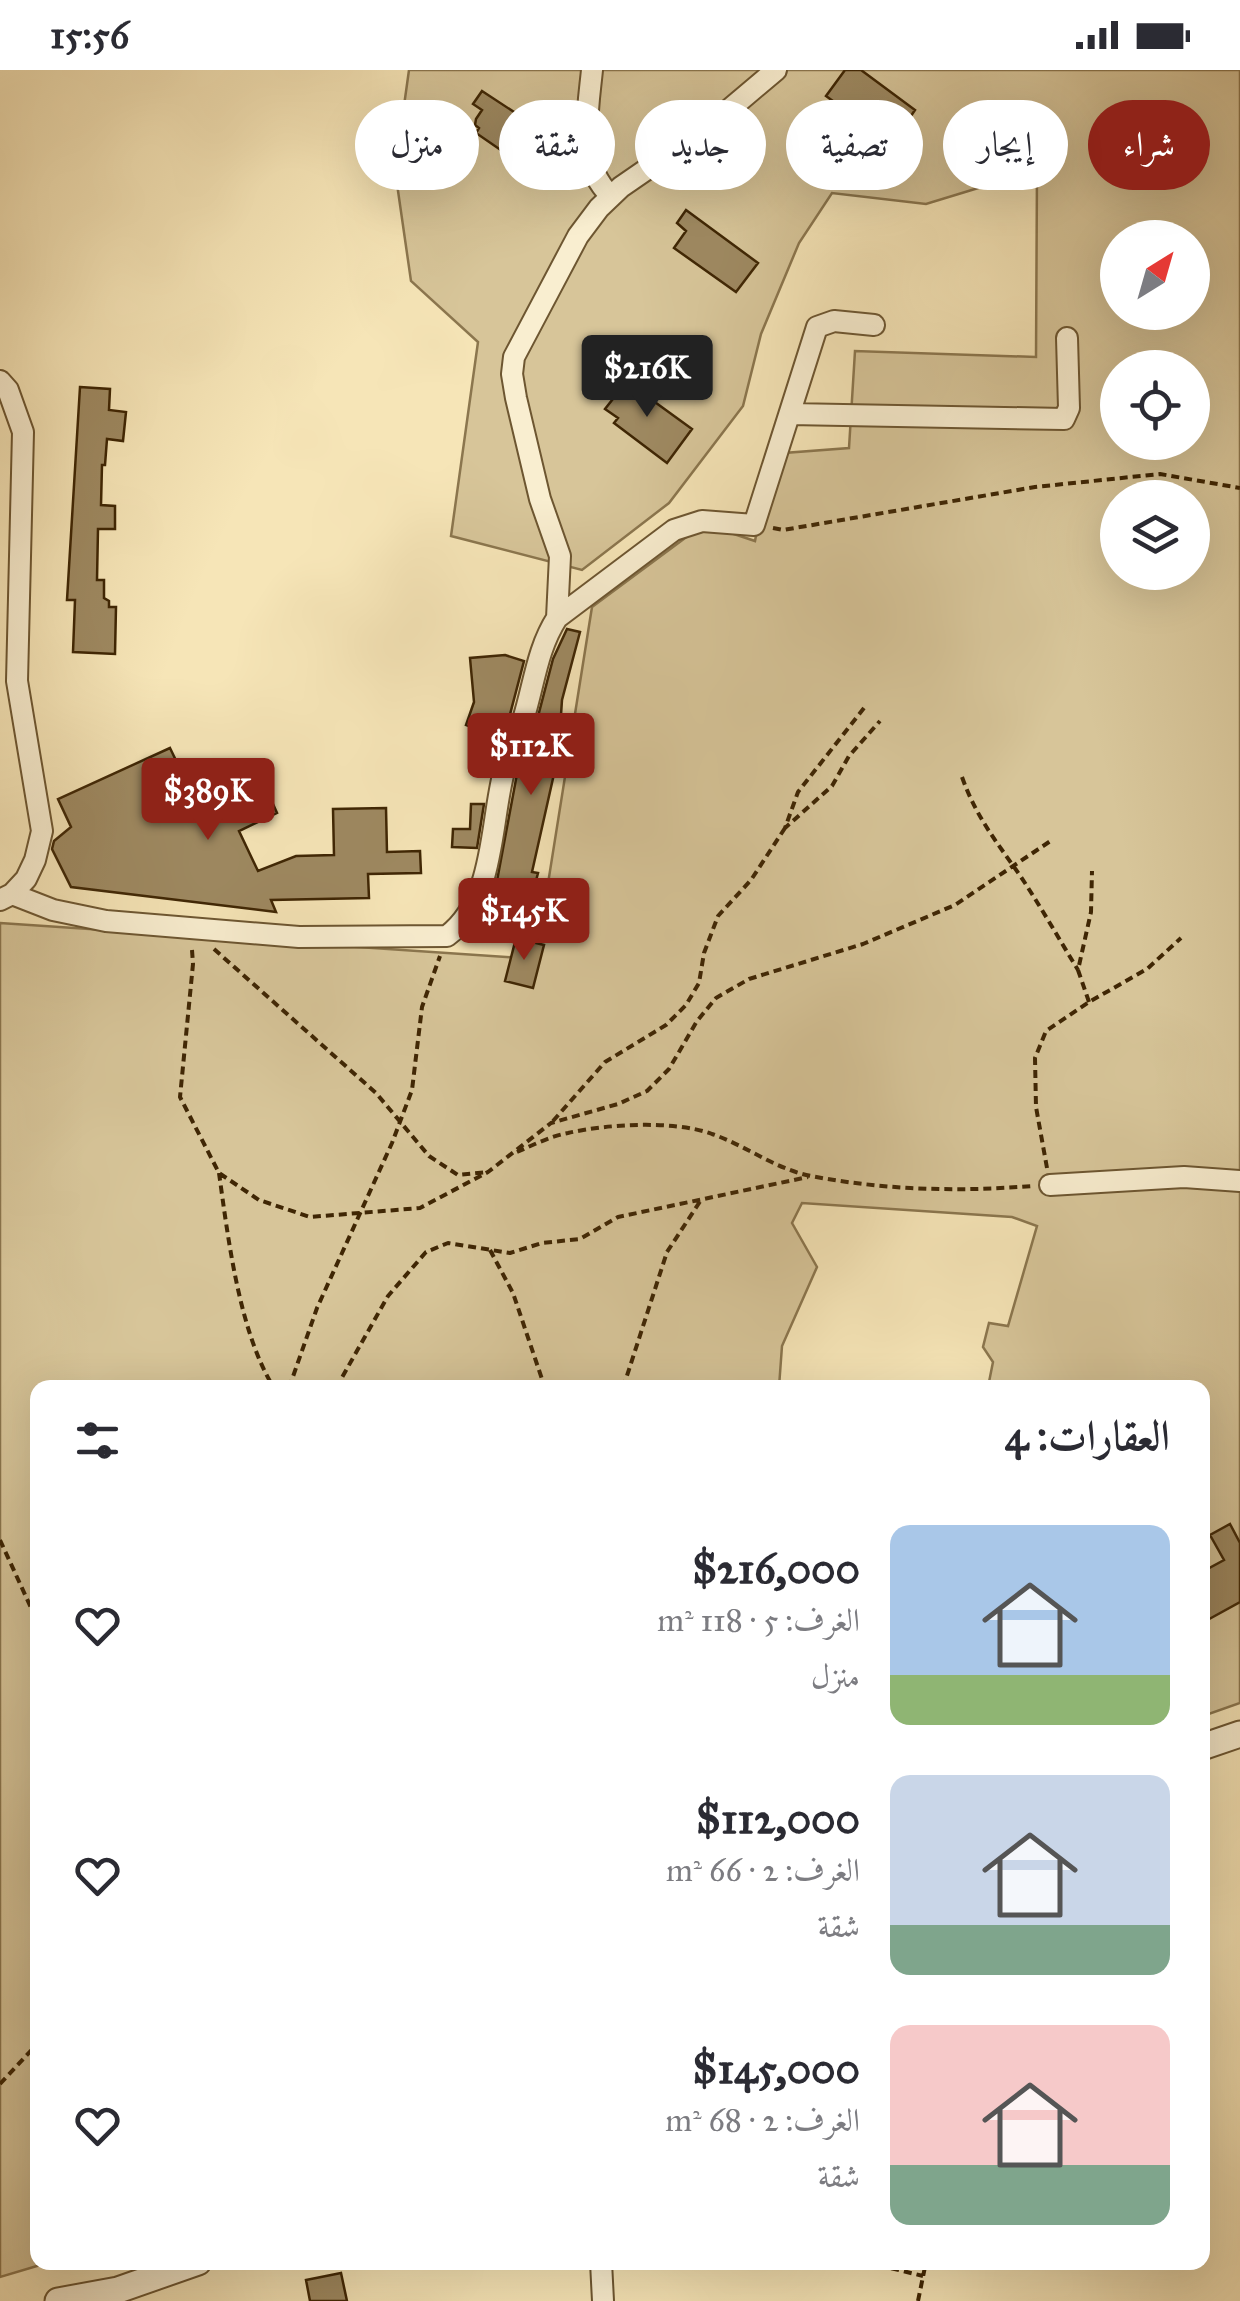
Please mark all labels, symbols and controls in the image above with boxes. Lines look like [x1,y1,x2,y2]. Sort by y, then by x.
text: 15:56 [50,12,129,58]
chip: منزل [355,100,479,190]
chip: شقة [499,100,615,190]
chip: جديد [635,100,766,190]
chip: تصفية [786,100,923,190]
chip: إيجار [943,100,1068,190]
chip: شراء [1088,100,1210,190]
north arrow [1100,220,1210,330]
map controls [1100,220,1210,590]
pin: $216K [577,335,717,420]
text: $216K [604,348,690,387]
button: locate [1100,350,1210,460]
button: layers [1100,480,1210,590]
pin: $112K [461,713,601,798]
text: $112K [490,726,572,765]
pin: $389K [138,758,278,843]
text: $389K [164,771,252,810]
pin: $145K [454,878,594,963]
text: $145K [480,891,568,930]
text: العقارات: 4 [1005,1410,1170,1462]
icon: filters [70,1413,125,1468]
text: $216,000 [692,1543,860,1595]
icon: home [970,1565,1090,1685]
icon: heart [70,1598,125,1653]
text: الغرف: 5 · 118 m² [657,1601,860,1640]
text: منزل [811,1657,860,1696]
text: $112,000 [696,1793,860,1845]
icon: home [970,1815,1090,1935]
icon: heart [70,1848,125,1903]
text: الغرف: 2 · 66 m² [666,1851,860,1890]
text: شقة [818,1907,860,1946]
text: $145,000 [692,2043,860,2095]
icon: home [970,2065,1090,2185]
icon: heart [70,2098,125,2153]
text: الغرف: 2 · 68 m² [665,2101,860,2140]
text: شقة [818,2157,860,2196]

